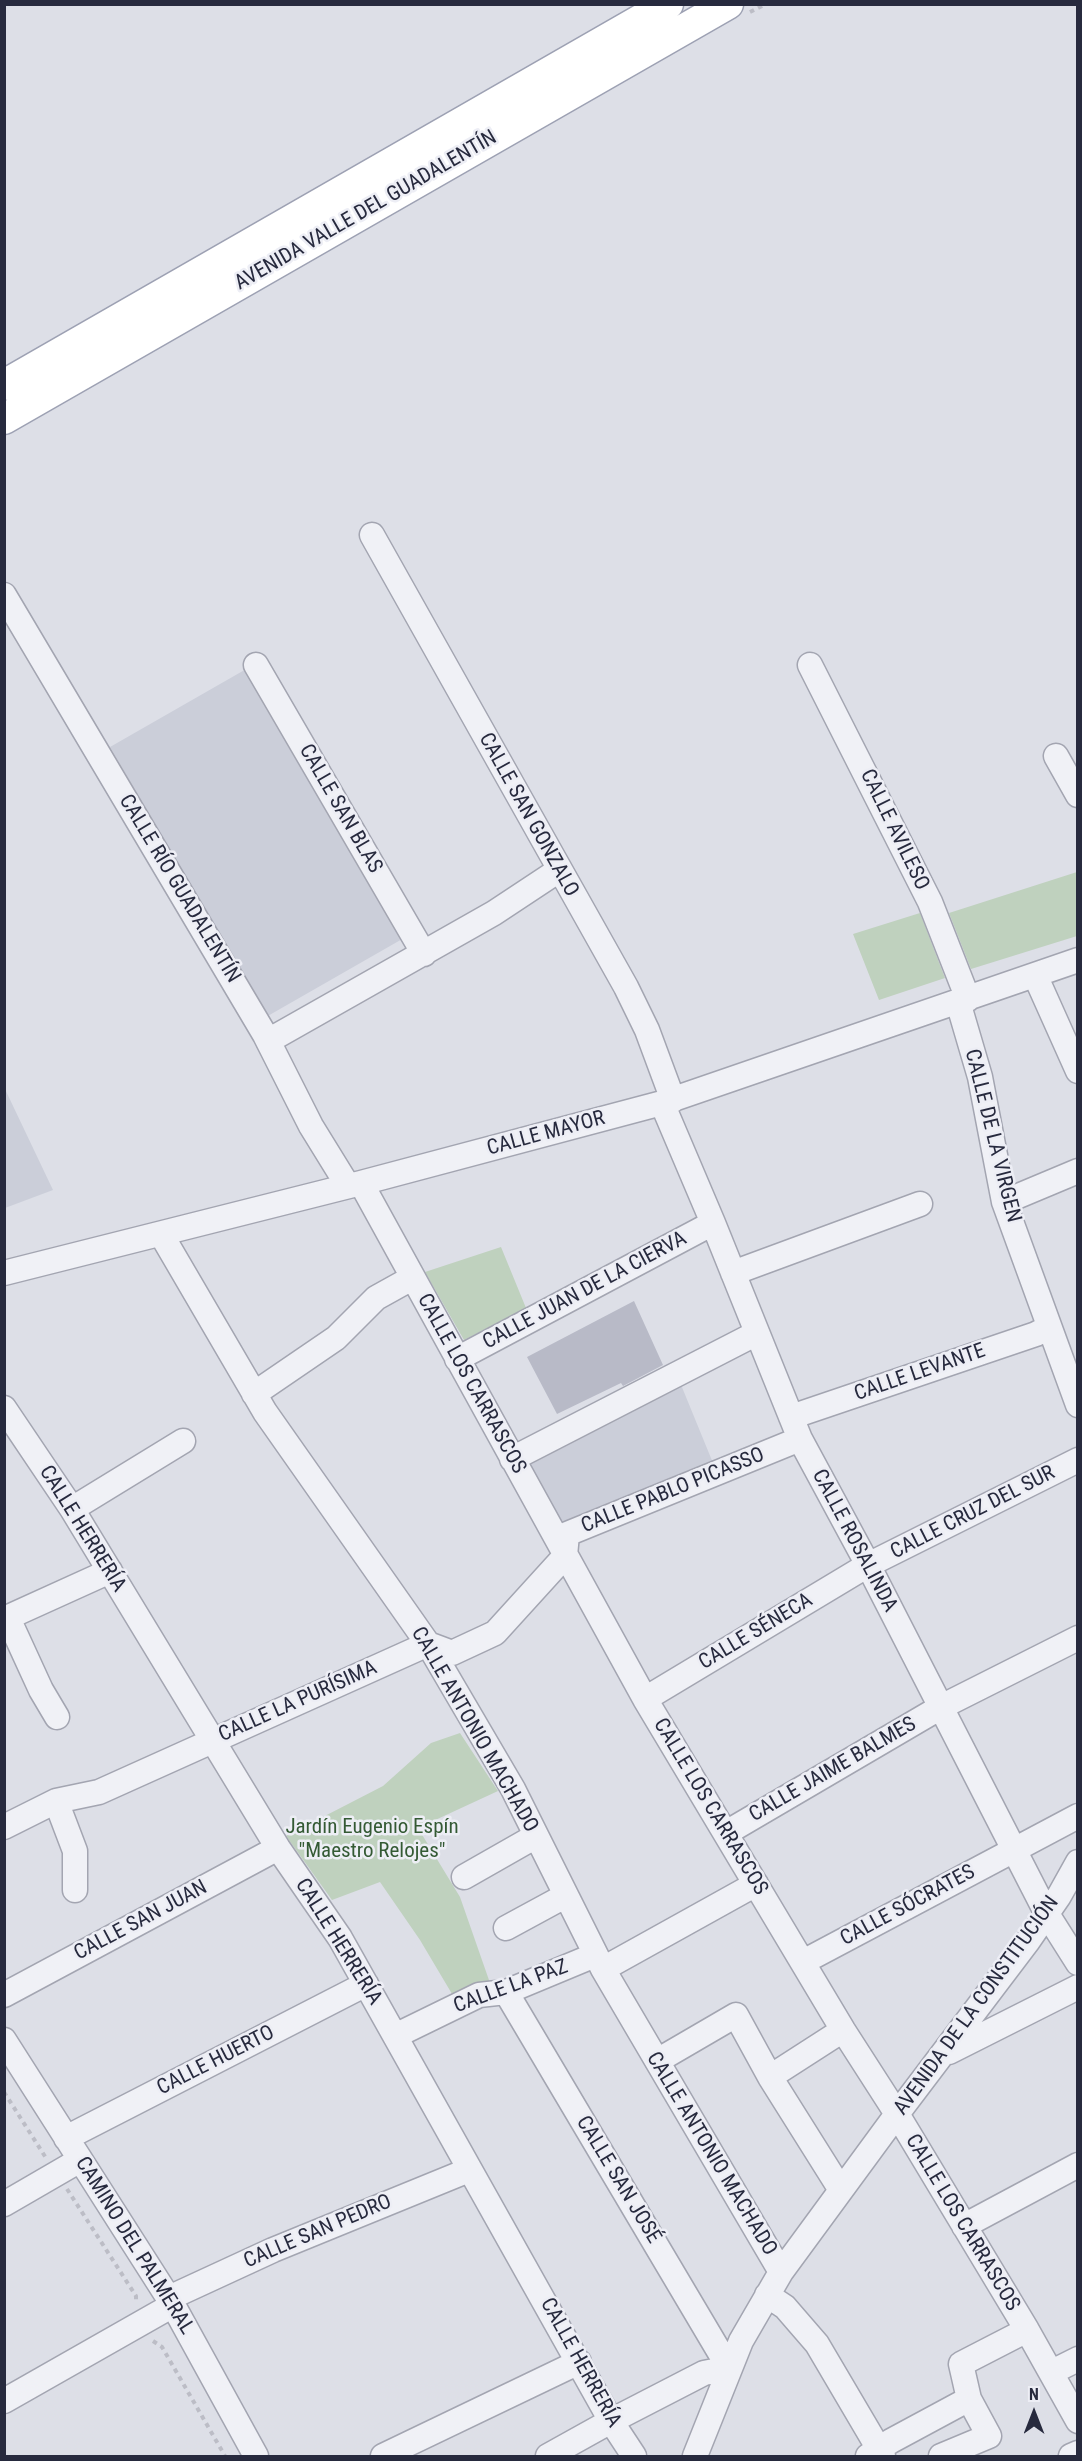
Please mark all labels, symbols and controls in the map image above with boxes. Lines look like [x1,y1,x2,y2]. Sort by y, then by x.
street label: AVENIDA VALLE DEL GUADALENTÍN [231,126,501,296]
street label: CALLE SAN GONZALO [473,729,583,901]
street label: CALLE SAN BLAS [293,740,387,878]
street label: CALLE AVILESO [854,765,934,895]
street label: CALLE RÍO GUADALENTÍN [113,790,245,988]
street label: CALLE DE LA VIRGEN [958,1047,1026,1225]
street label: CALLE MAYOR [484,1106,608,1162]
street label: CALLE JUAN DE LA CIERVA [479,1227,691,1355]
street label: CALLE LOS CARRASCOS [411,1290,531,1478]
street label: CALLE LEVANTE [851,1339,989,1407]
street label: CALLE PABLO PICASSO [578,1443,768,1539]
street label: CALLE HERRERÍA [33,1461,131,1597]
street label: CALLE CRUZ DEL SUR [887,1461,1059,1565]
street label: CALLE ROSALINDA [806,1465,902,1617]
street label: CALLE SÉNECA [695,1588,817,1676]
street label: CALLE ANTONIO MACHADO [405,1623,543,1837]
street label: CALLE LA PURÍSIMA [215,1656,381,1748]
street label: CALLE JAIME BALMES [745,1712,921,1828]
street label: CALLE LOS CARRASCOS [647,1714,773,1900]
park label: Jardín Eugenio Espín "Maestro Relojes" [285,1815,459,1865]
street label: CALLE SÓCRATES [836,1860,980,1952]
street label: CALLE HERRERÍA [289,1874,387,2010]
street label: CALLE SAN JUAN [70,1875,212,1967]
street label: AVENIDA DE LA CONSTITUCIÓN [889,1892,1065,2120]
street label: CALLE LA PAZ [450,1955,572,2019]
street label: CALLE HUERTO [153,2021,279,2101]
street label: CALLE ANTONIO MACHADO [640,2048,782,2260]
street label: CALLE SAN JOSÉ [570,2112,666,2248]
street label: CALLE LOS CARRASCOS [899,2130,1025,2316]
street label: CAMINO DEL PALMERAL [69,2153,199,2339]
street label: CALLE SAN PEDRO [240,2190,396,2274]
street label: CALLE HERRERÍA [534,2294,626,2432]
north arrow [1004,2383,1064,2443]
text: N [1029,2385,1039,2404]

